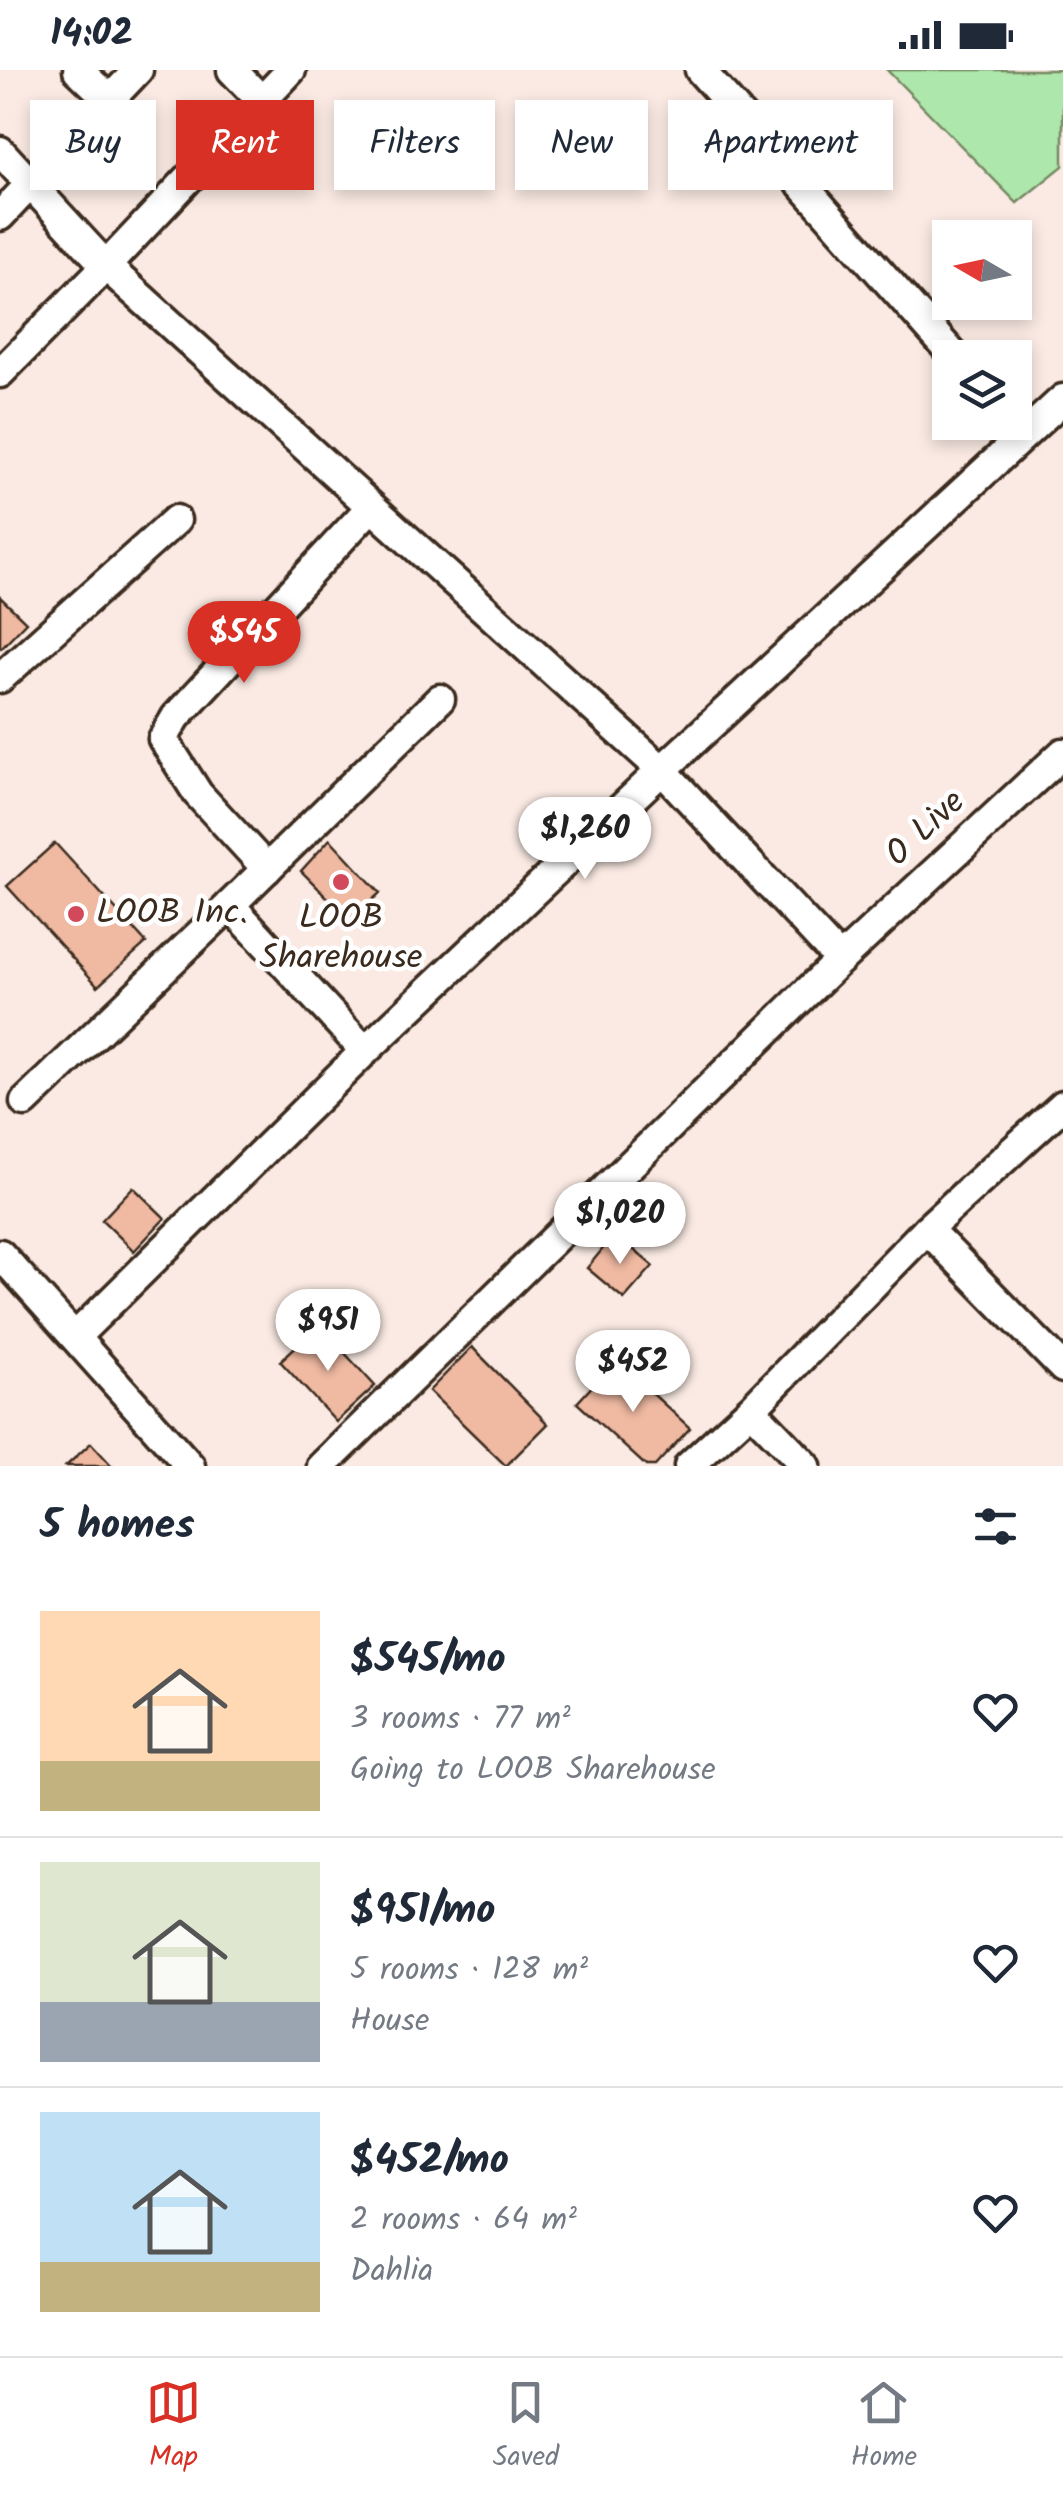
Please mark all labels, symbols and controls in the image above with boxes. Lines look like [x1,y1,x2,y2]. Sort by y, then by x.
text: 14:02 [50,5,133,65]
chip: Buy [30,100,156,190]
chip: Rent [176,100,314,190]
chip: Filters [334,100,495,190]
chip: New [515,100,648,190]
chip: Apartment [668,100,893,190]
north arrow [932,220,1032,320]
map controls [932,220,1032,440]
button: layers [932,340,1032,440]
pin: $545 [185,601,303,686]
text: $545 [210,608,278,659]
street label: O Live [873,776,979,881]
pin: $1,260 [504,797,666,882]
text: $1,260 [540,804,630,855]
marker: LOOB Sharehouse [330,871,352,893]
place label: LOOB Inc. [96,886,248,942]
place label: LOOB Sharehouse [259,891,423,987]
marker: LOOB Inc. [65,903,87,925]
pin: $1,020 [539,1182,701,1267]
text: $1,020 [576,1189,664,1240]
pin: $951 [269,1289,387,1374]
text: $951 [298,1296,359,1347]
pin: $452 [574,1330,692,1415]
text: $452 [597,1337,669,1388]
text: 5 homes [40,1493,195,1560]
icon: filters [968,1499,1023,1554]
text: $545/mo [350,1627,506,1694]
icon: home [120,1651,240,1771]
icon: heart [968,1684,1023,1739]
text: 3 rooms · 77 m² [350,1694,571,1745]
text: Going to LOOB Sharehouse [350,1745,716,1796]
text: $951/mo [350,1878,495,1945]
icon: home [120,1902,240,2022]
icon: heart [968,1935,1023,1990]
text: 5 rooms · 128 m² [350,1945,588,1996]
text: House [350,1996,429,2047]
text: $452/mo [350,2128,509,2195]
icon: home [120,2152,240,2272]
icon: heart [968,2185,1023,2240]
text: 2 rooms · 64 m² [350,2195,577,2246]
text: Dahlia [350,2246,433,2297]
tab: Map [146,2375,201,2480]
tab: Saved [493,2375,559,2480]
tab: Home [851,2375,917,2480]

